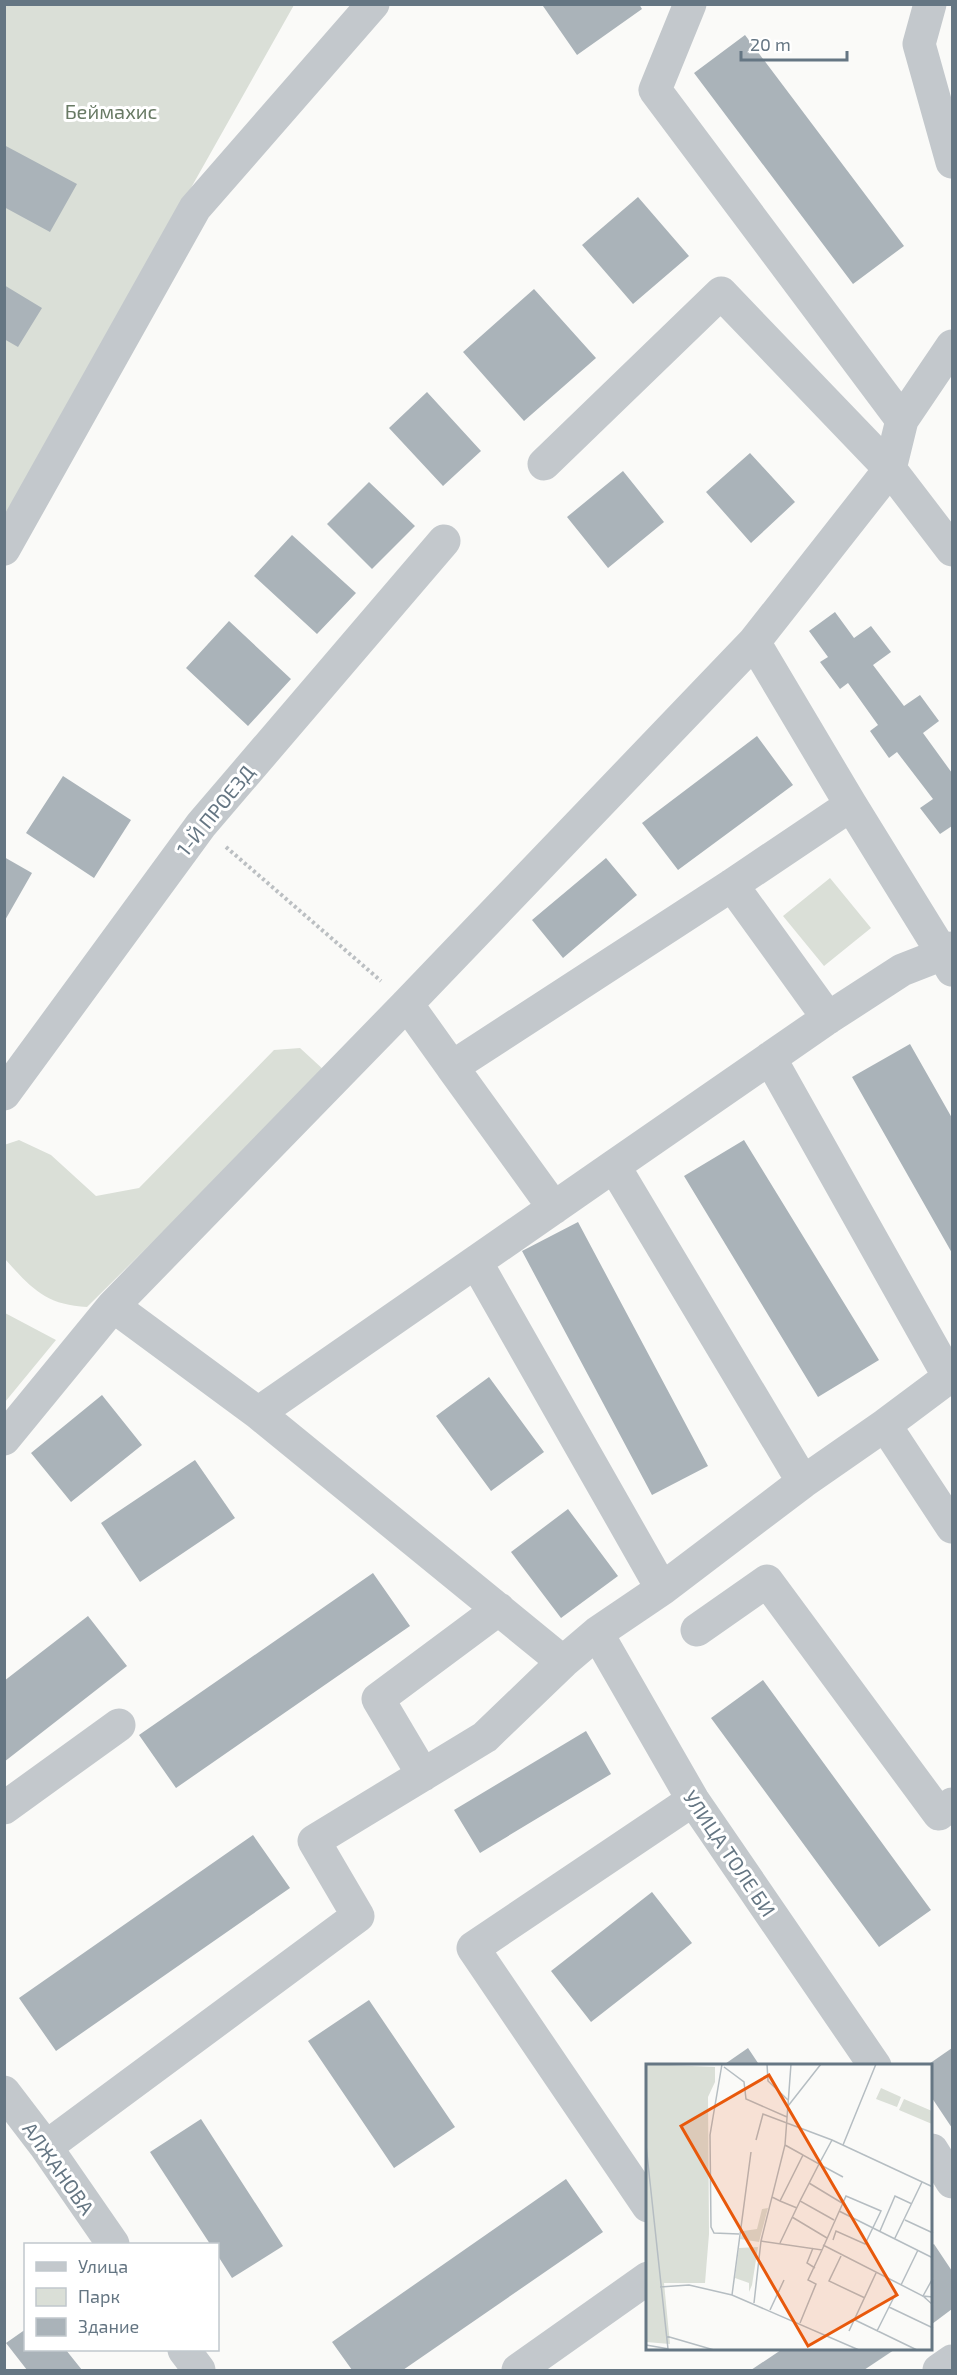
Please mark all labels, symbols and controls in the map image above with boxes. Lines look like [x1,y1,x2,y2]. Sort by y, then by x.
scale bar [741,24,848,62]
text: 20 m [750,33,791,55]
park label: Беймахис [65,99,158,123]
street label: 1-Й ПРОЕЗД [171,760,259,860]
street label: УЛИЦА ТОЛЕ БИ [679,1785,781,1921]
inset map [646,2064,933,2351]
street label: АЛЖАНОВА [18,2117,100,2219]
legend [24,2243,219,2351]
text: Улица [78,2255,128,2277]
text: Парк [78,2285,120,2307]
text: Здание [78,2315,139,2337]

